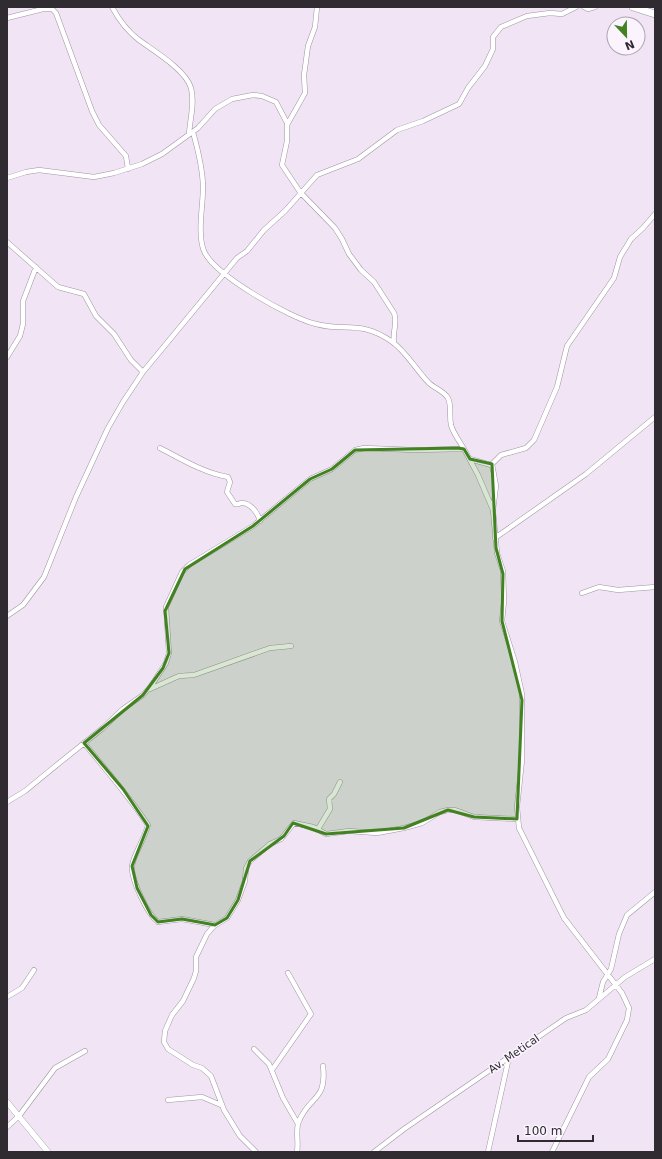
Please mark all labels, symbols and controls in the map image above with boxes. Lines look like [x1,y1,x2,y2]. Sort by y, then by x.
north arrow [606,16,646,56]
text: N [623,37,636,53]
street label: Av. Metical [486,1032,542,1076]
scale bar [518,1117,593,1143]
text: 100 m [524,1124,562,1138]

